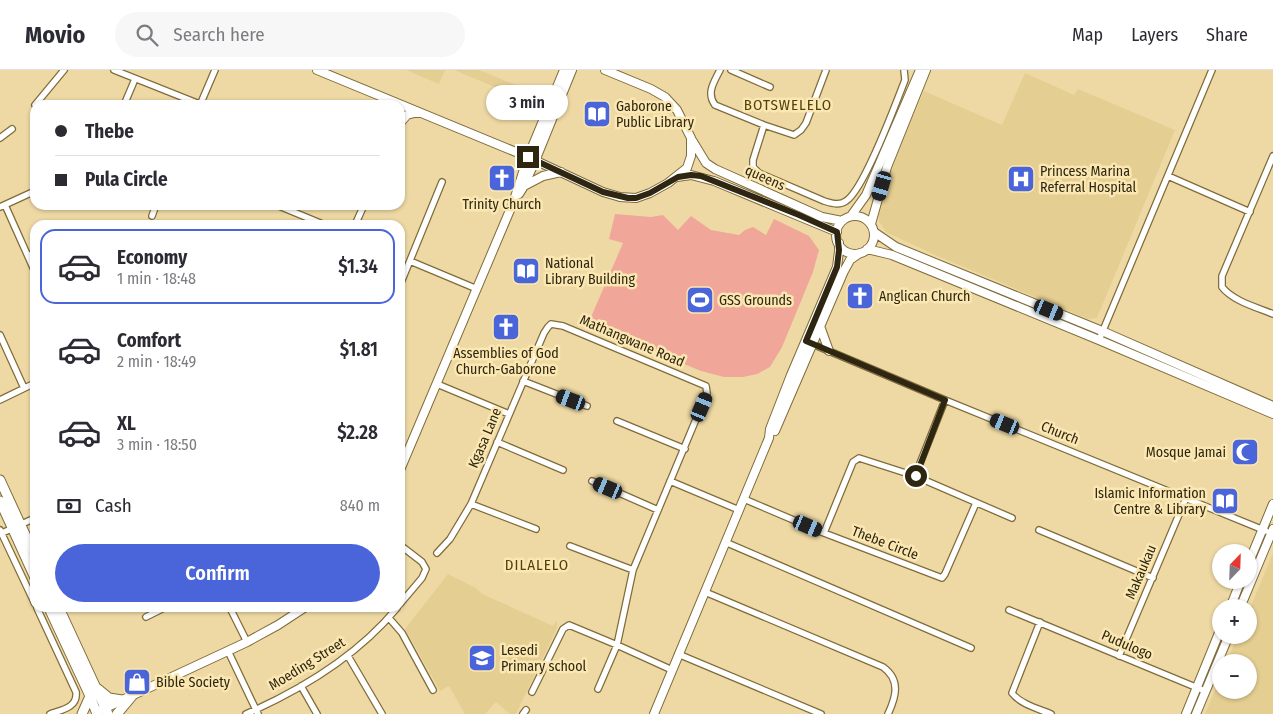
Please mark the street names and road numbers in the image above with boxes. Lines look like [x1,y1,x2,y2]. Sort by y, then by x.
street label: queens [742,162,788,194]
street label: Mathangwane Road [577,311,687,371]
street label: Kgasa Lane [465,405,505,471]
street label: Church [1038,418,1082,448]
street label: Thebe Circle [849,523,921,564]
street label: Makaukau [1122,542,1160,602]
street label: Pudulogo [1099,627,1155,663]
street label: Moeding Street [266,634,349,694]

